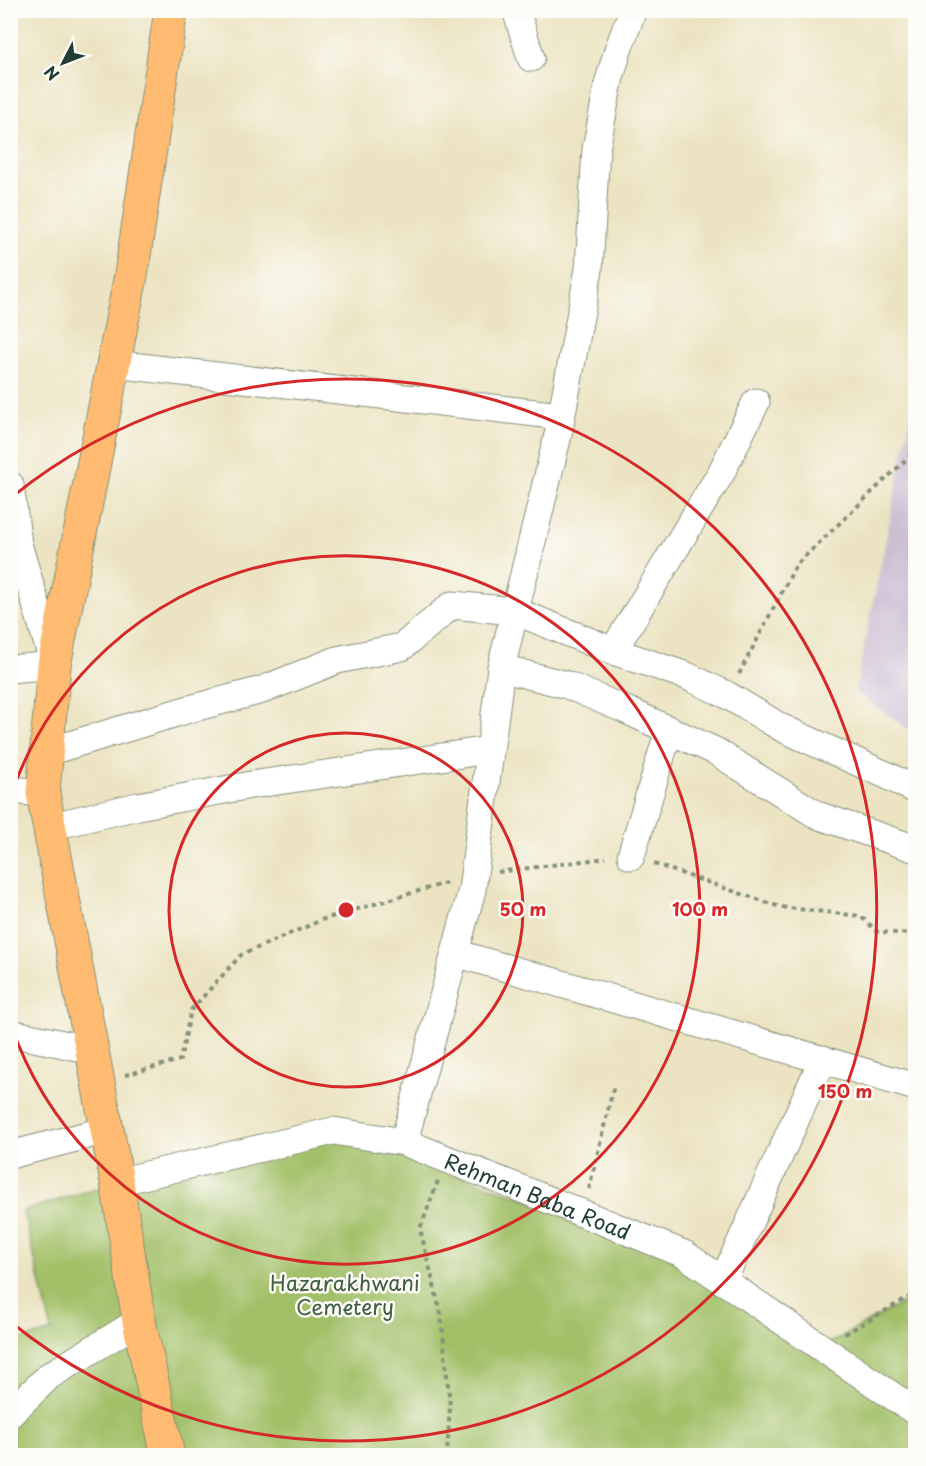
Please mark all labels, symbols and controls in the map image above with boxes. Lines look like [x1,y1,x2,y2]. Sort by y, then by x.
north arrow [33,33,93,93]
text: N [38,61,64,86]
text: 50 m [500,895,546,922]
text: 100 m [672,895,728,922]
centre of rings [336,900,356,920]
text: 150 m [818,1077,872,1104]
street label: Rehman Baba Road [440,1144,636,1247]
park label: Hazarakhwani Cemetery [270,1266,420,1322]

